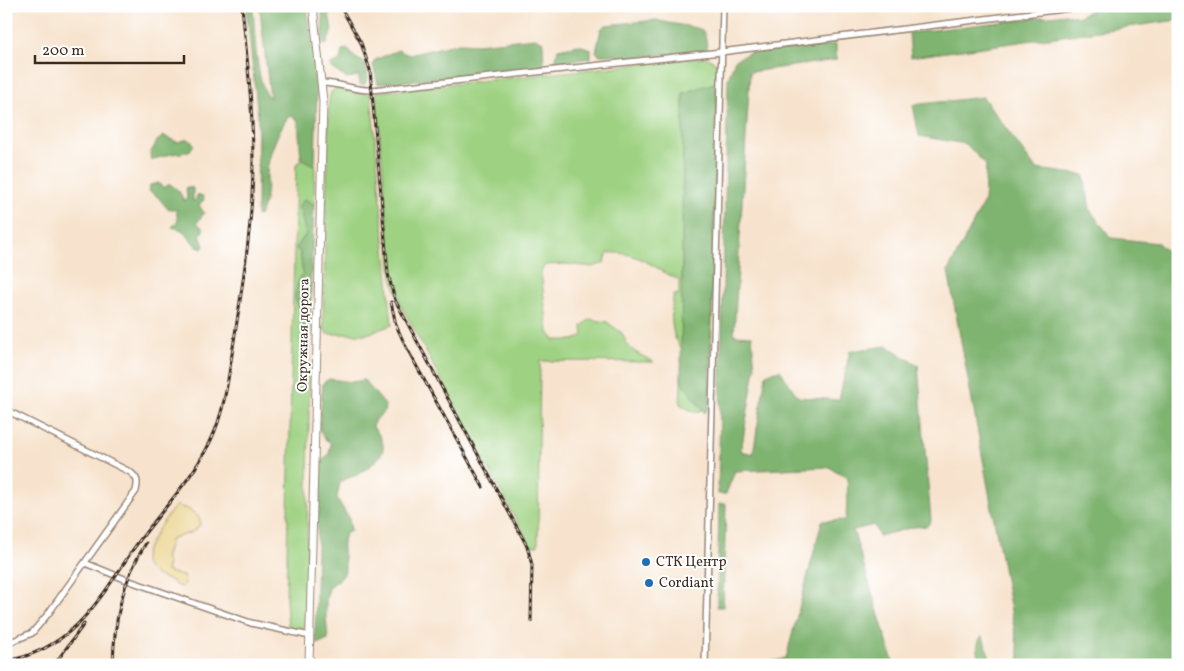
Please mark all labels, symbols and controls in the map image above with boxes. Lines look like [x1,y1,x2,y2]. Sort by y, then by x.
scale bar [35,32,184,64]
text: 200 m [42,41,85,62]
street label: Окружная дорога [294,278,314,392]
place label: СТК Центр [656,553,726,572]
marker: СТК Центр [640,556,652,568]
place label: Cordiant [659,574,714,593]
marker: Cordiant [643,577,655,589]

